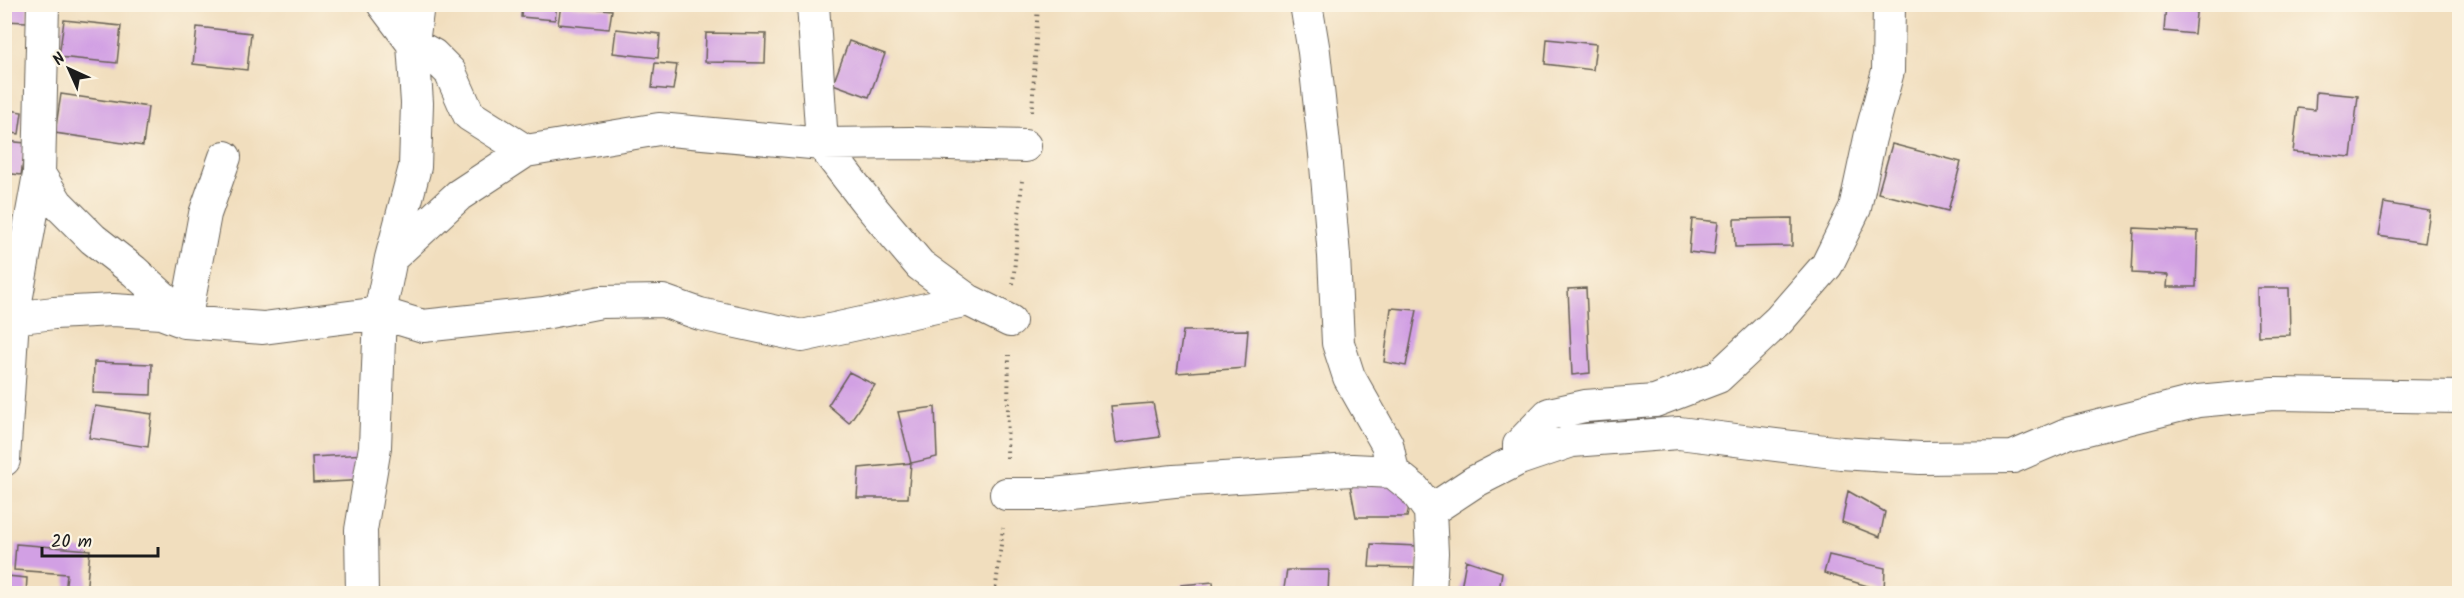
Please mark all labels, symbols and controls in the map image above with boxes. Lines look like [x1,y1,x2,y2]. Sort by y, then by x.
north arrow [39,39,99,99]
text: N [47,47,72,72]
scale bar [42,520,158,558]
text: 20 m [51,528,92,557]

